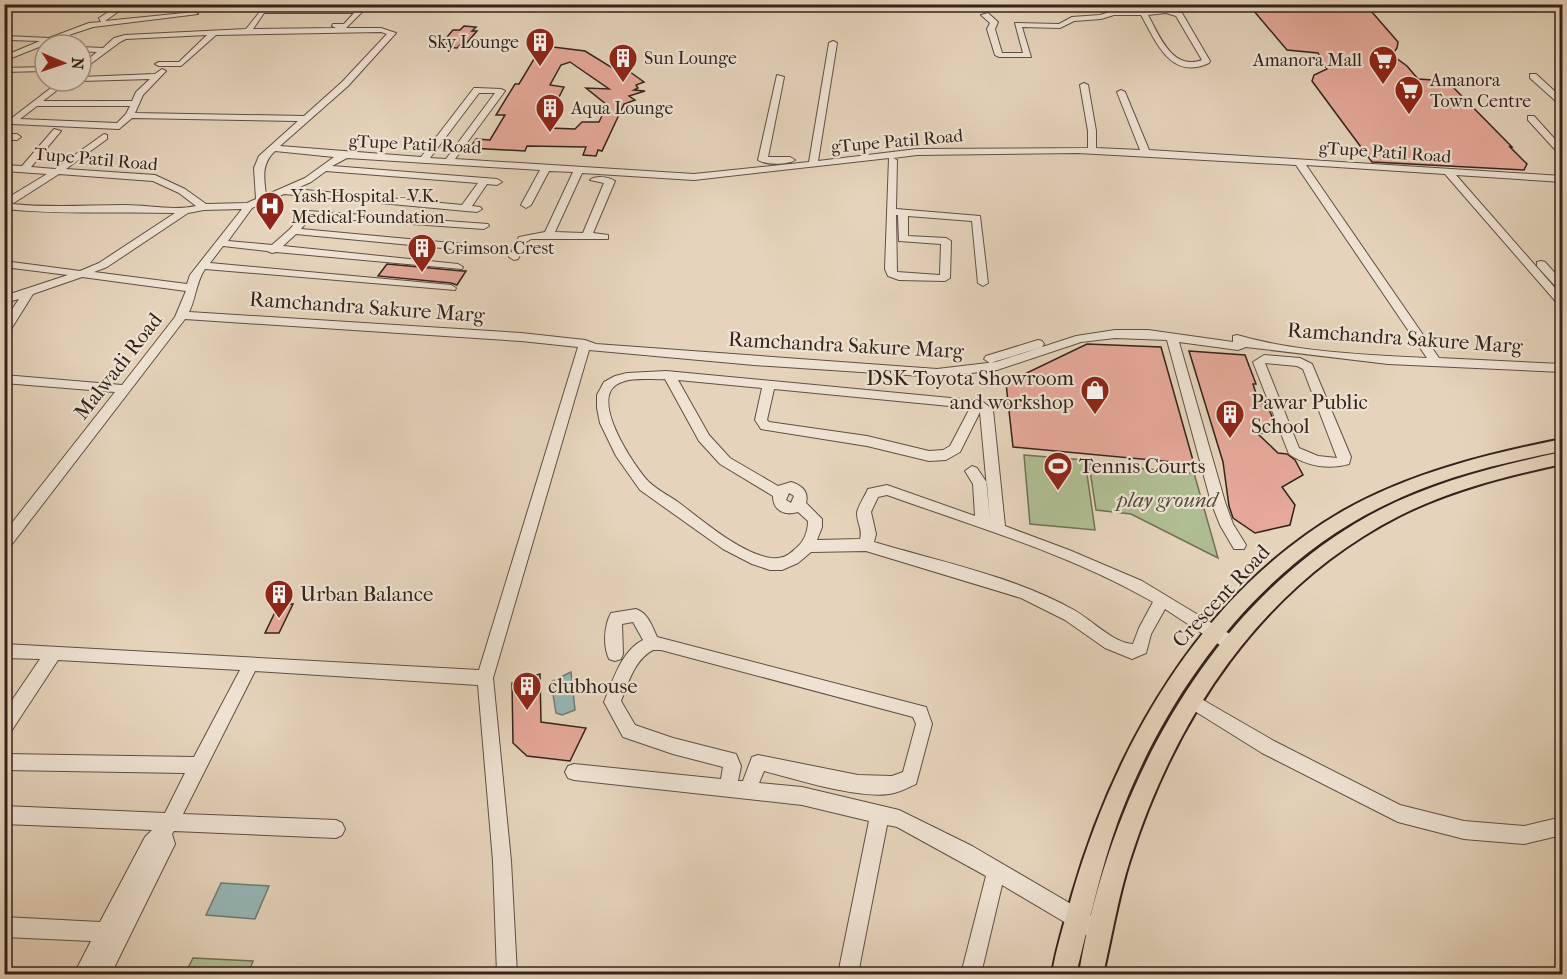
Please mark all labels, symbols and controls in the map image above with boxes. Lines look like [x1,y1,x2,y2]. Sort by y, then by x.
building icon: Sky Lounge [524,26,556,68]
place label: Sky Lounge [428,32,519,53]
north arrow [33,33,93,93]
building icon: Sun Lounge [607,42,639,84]
supermarket icon: Amanora Mall [1367,44,1399,86]
place label: Sun Lounge [644,48,737,69]
place label: Amanora Mall [1252,50,1362,71]
text: N [68,57,87,71]
place label: Amanora Town Centre [1429,70,1531,112]
supermarket icon: Amanora Town Centre [1393,74,1425,116]
building icon: Aqua Lounge [534,92,566,134]
place label: Aqua Lounge [570,98,673,119]
street label: gTupe Patil Road [830,125,964,158]
street label: gTupe Patil Road [348,131,482,158]
street label: gTupe Patil Road [1318,137,1452,168]
street label: Tupe Patil Road [33,144,159,175]
place label: Yash Hospital - V.K. Medical Foundation [290,186,445,228]
hospital icon: Yash Hospital - V.K. Medical Foundation [254,190,286,232]
building icon: Crimson Crest [406,232,438,274]
place label: Crimson Crest [443,238,555,259]
street label: Ramchandra Sakure Marg [248,287,486,327]
street label: Malwadi Road [69,308,167,424]
street label: Ramchandra Sakure Marg [1286,318,1524,358]
street label: Ramchandra Sakure Marg [728,327,965,363]
place label: DSK Toyota Showroom and workshop [866,366,1075,414]
shop icon: DSK Toyota Showroom and workshop [1079,374,1111,416]
place label: Pawar Public School [1251,390,1368,438]
building icon: Pawar Public School [1214,398,1246,440]
sports icon: Tennis Courts [1042,450,1074,492]
place label: Tennis Courts [1079,454,1206,478]
park label: play ground [1114,488,1220,512]
street label: Crescent Road [1167,539,1275,652]
building icon: Urban Balance [263,578,295,620]
place label: Urban Balance [300,582,433,606]
building icon: clubhouse [511,670,543,712]
place label: clubhouse [548,674,638,698]

